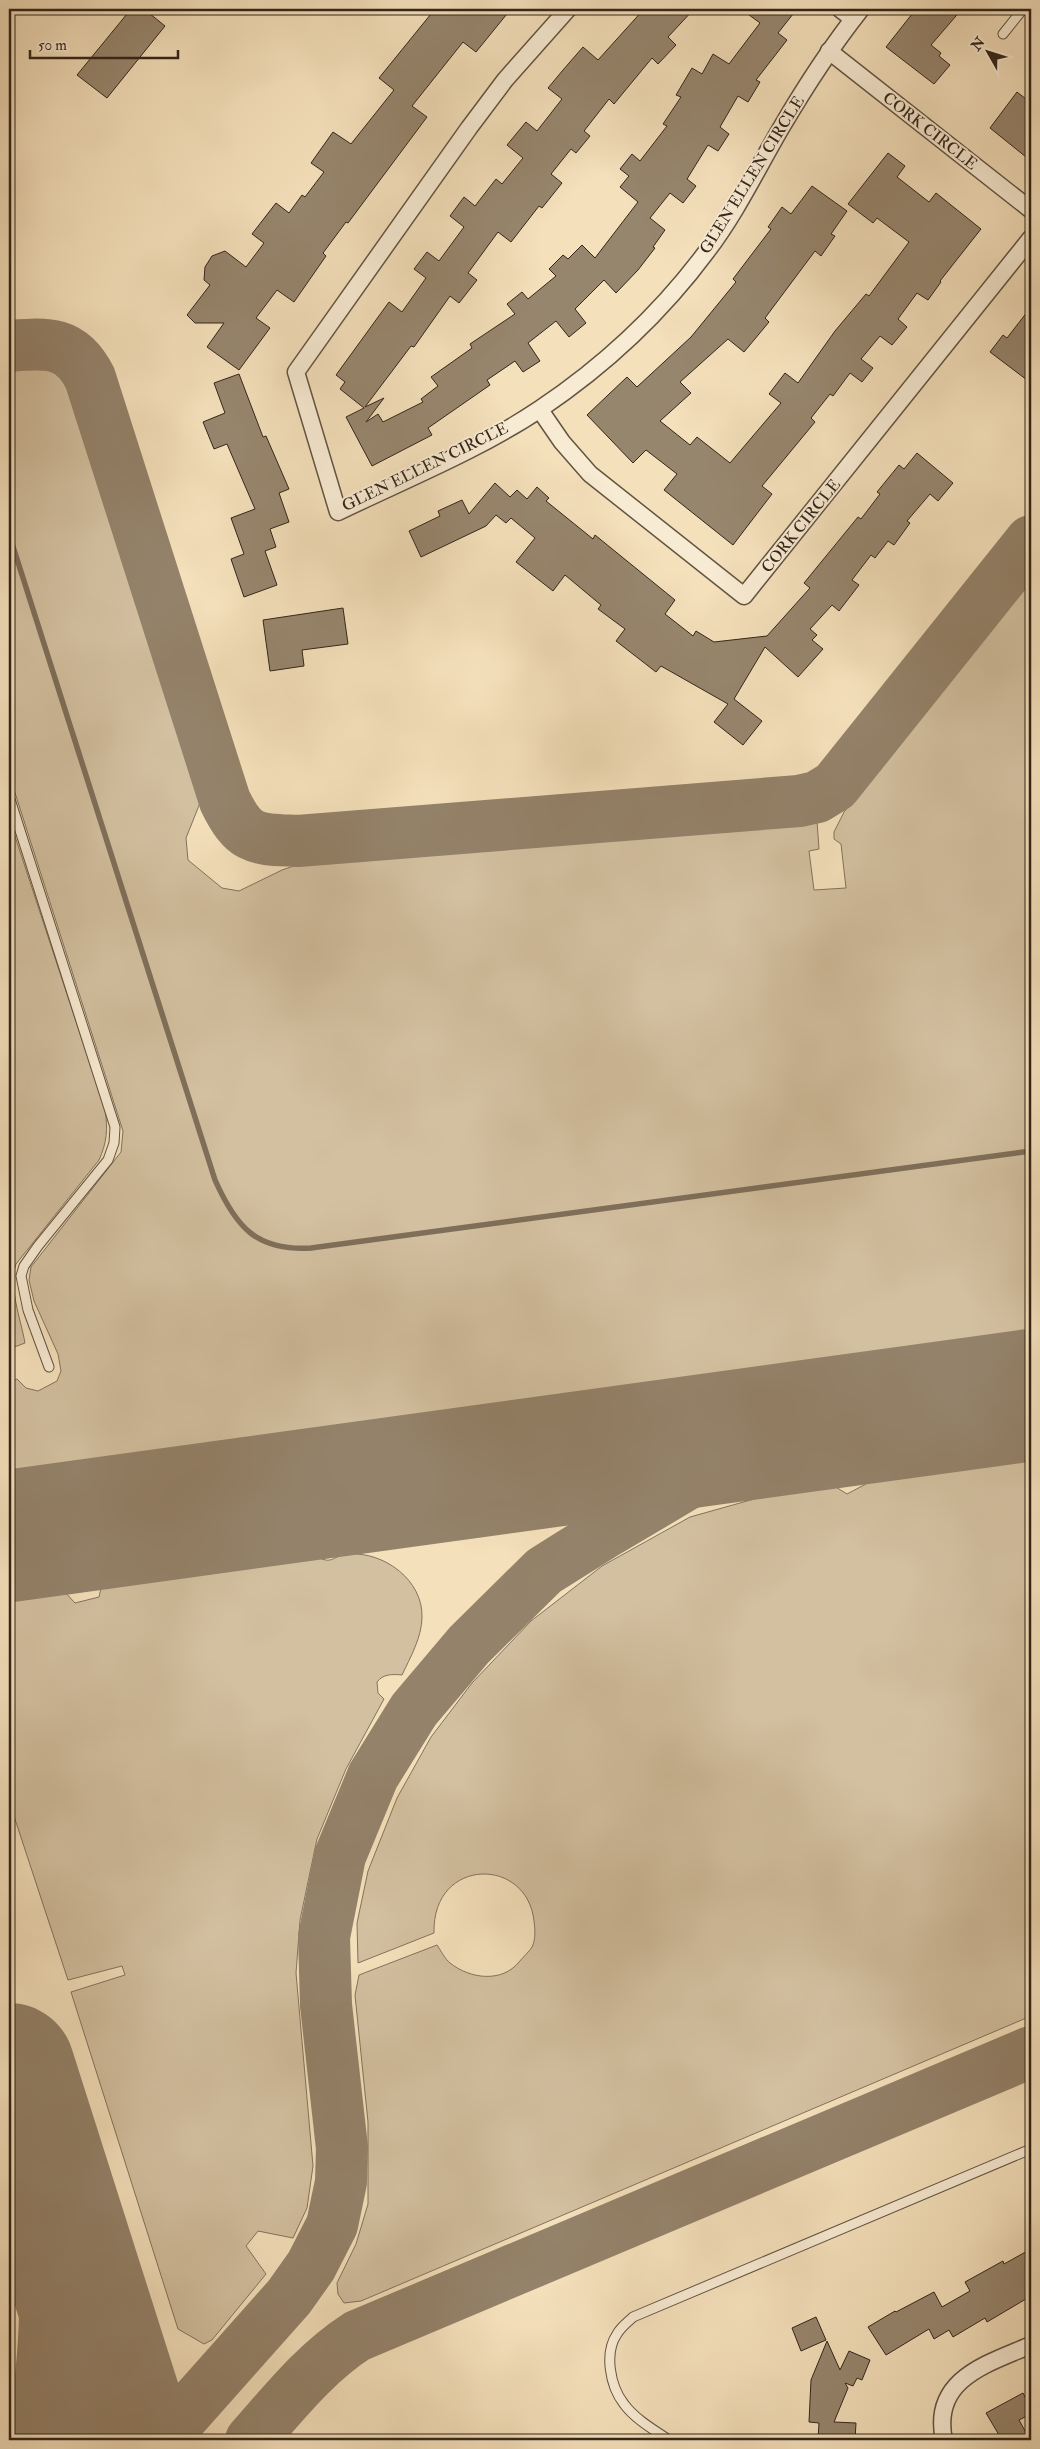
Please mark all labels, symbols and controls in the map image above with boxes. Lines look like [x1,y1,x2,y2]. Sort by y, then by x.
scale bar [30,28,178,60]
north arrow [962,28,1012,78]
text: N [967,34,989,55]
text: 50 m [38,36,67,55]
street label: CORK CIRCLE [879,88,981,174]
street label: GLEN ELLEN CIRCLE [695,92,809,258]
street label: GLEN ELLEN CIRCLE [339,418,511,516]
street label: CORK CIRCLE [757,475,845,577]

